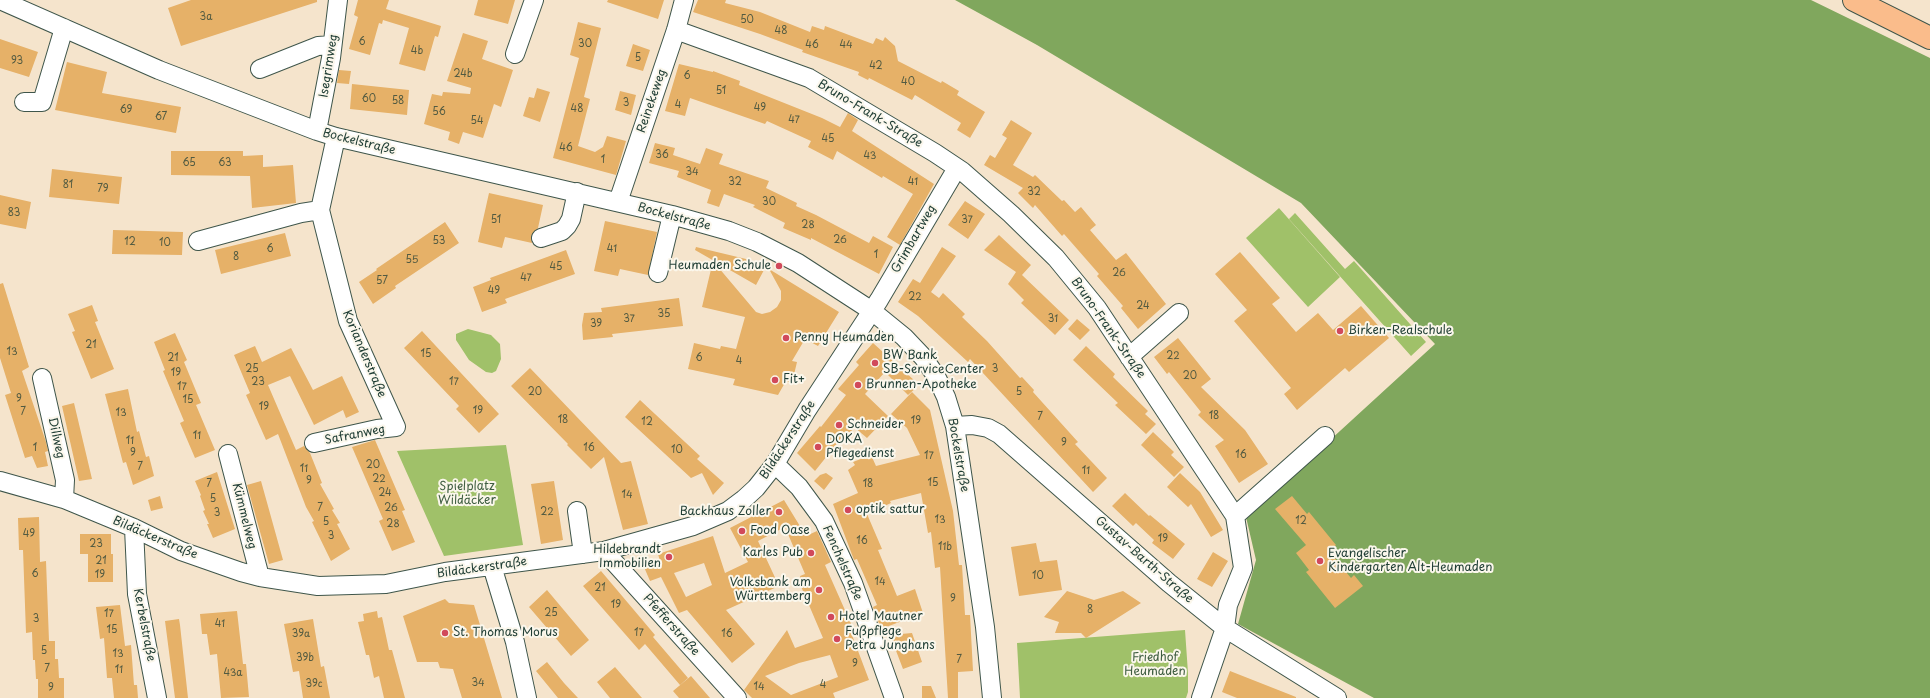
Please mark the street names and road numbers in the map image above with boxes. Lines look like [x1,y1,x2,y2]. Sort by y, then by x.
street label: Isegrimweg [317,33,341,99]
street label: Reinekeweg [634,67,670,135]
street label: Bruno-Frank-Straße [815,77,925,151]
street label: Bockelstraße [321,126,397,158]
street label: Bockelstraße [636,200,712,234]
street label: Grimbartweg [889,202,939,276]
street label: Bruno-Frank-Straße [1068,275,1148,381]
street label: Korianderstraße [339,308,389,400]
street label: Bildäckerstraße [757,398,819,482]
street label: Dillweg [45,416,67,460]
street label: Bockelstraße [944,417,972,493]
street label: Safranweg [324,422,386,448]
street label: Kümmelweg [229,481,259,551]
street label: Bildäckerstraße [110,514,200,562]
street label: Gustav-Barth-Straße [1092,514,1196,606]
street label: Fenchelstraße [819,523,865,603]
street label: Bildäckerstraße [436,555,528,581]
street label: Kerbelstraße [130,587,158,663]
street label: Pfefferstraße [640,591,702,659]

